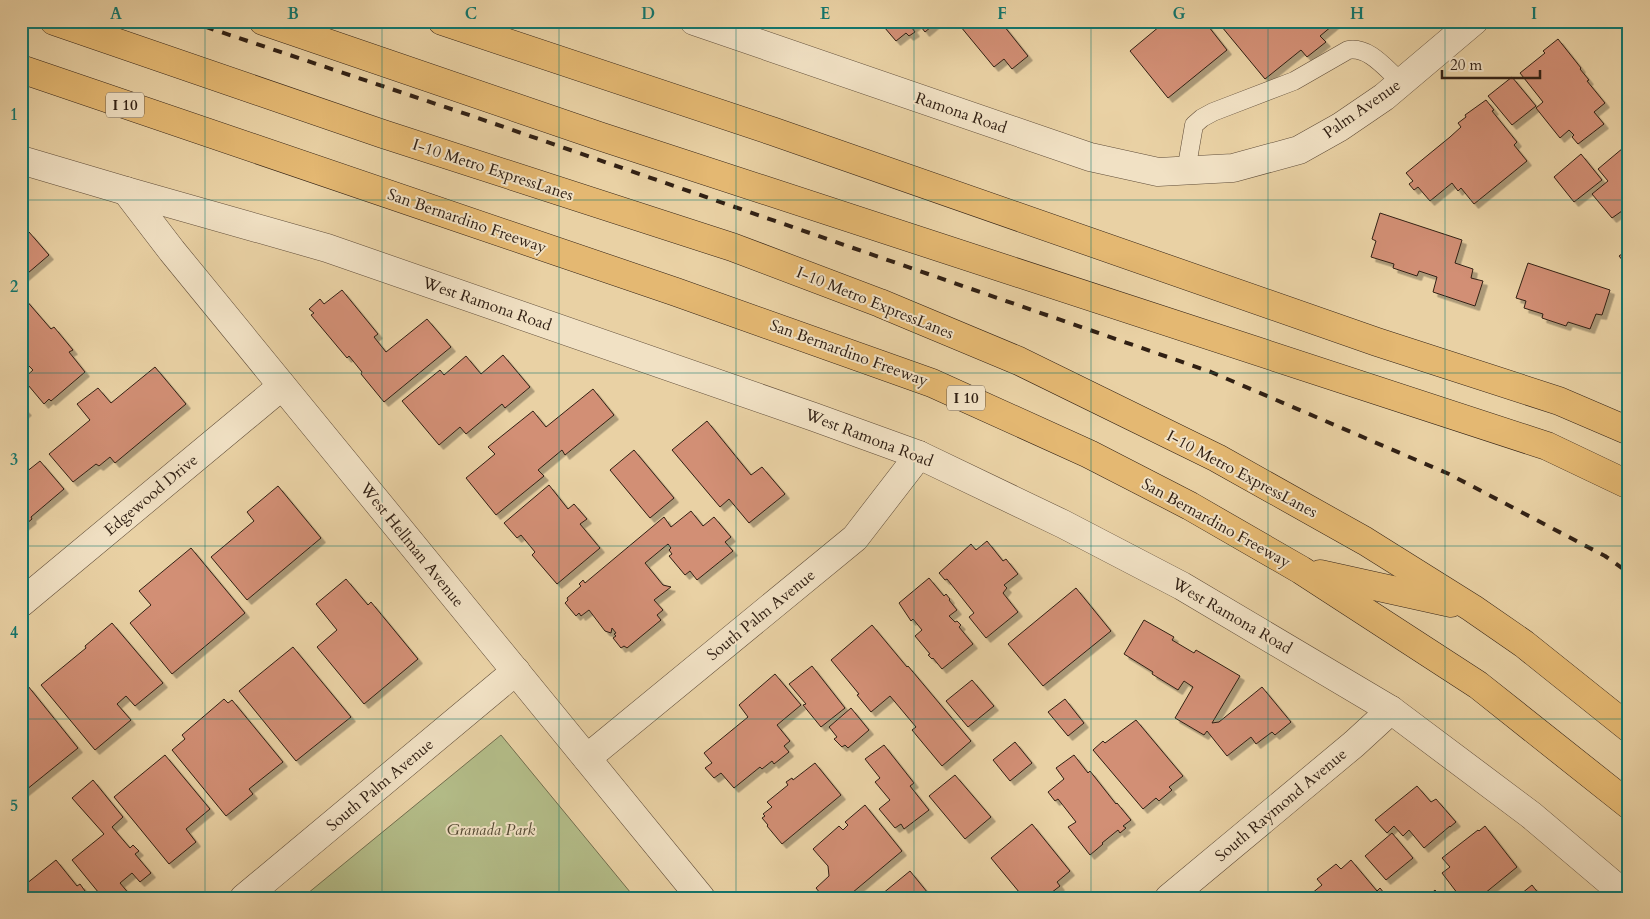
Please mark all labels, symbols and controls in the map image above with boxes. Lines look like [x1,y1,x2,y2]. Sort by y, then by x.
text: A [110,3,122,25]
text: B [287,3,299,25]
text: C [465,3,477,25]
text: D [641,3,655,25]
text: E [820,3,830,25]
text: F [997,3,1007,25]
text: G [1172,3,1186,25]
text: H [1350,3,1364,25]
text: I [1531,3,1537,25]
scale bar [1442,48,1540,80]
text: 20 m [1450,55,1482,75]
street label: Palm Avenue [1319,74,1405,144]
street label: Ramona Road [912,87,1010,139]
road number: I 10 [106,92,144,118]
text: 1 [10,104,18,126]
street label: I-10 Metro ExpressLanes [410,134,576,206]
street label: San Bernardino Freeway [385,183,550,259]
street label: I-10 Metro ExpressLanes [793,261,957,345]
street label: West Ramona Road [419,271,555,337]
text: 2 [10,276,18,298]
street label: San Bernardino Freeway [767,314,932,392]
road number: I 10 [947,386,985,410]
street label: West Ramona Road [801,403,937,473]
street label: I-10 Metro ExpressLanes [1163,425,1321,523]
text: 3 [10,449,18,471]
street label: Edgewood Drive [99,449,203,541]
street label: San Bernardino Freeway [1138,473,1295,573]
street label: West Hellman Avenue [354,477,469,612]
street label: South Palm Avenue [702,564,820,666]
street label: West Ramona Road [1167,572,1296,660]
text: 4 [10,622,18,644]
street label: South Palm Avenue [322,734,438,836]
street label: South Raymond Avenue [1210,743,1352,867]
text: 5 [10,795,18,817]
park label: Granada Park [447,819,535,841]

